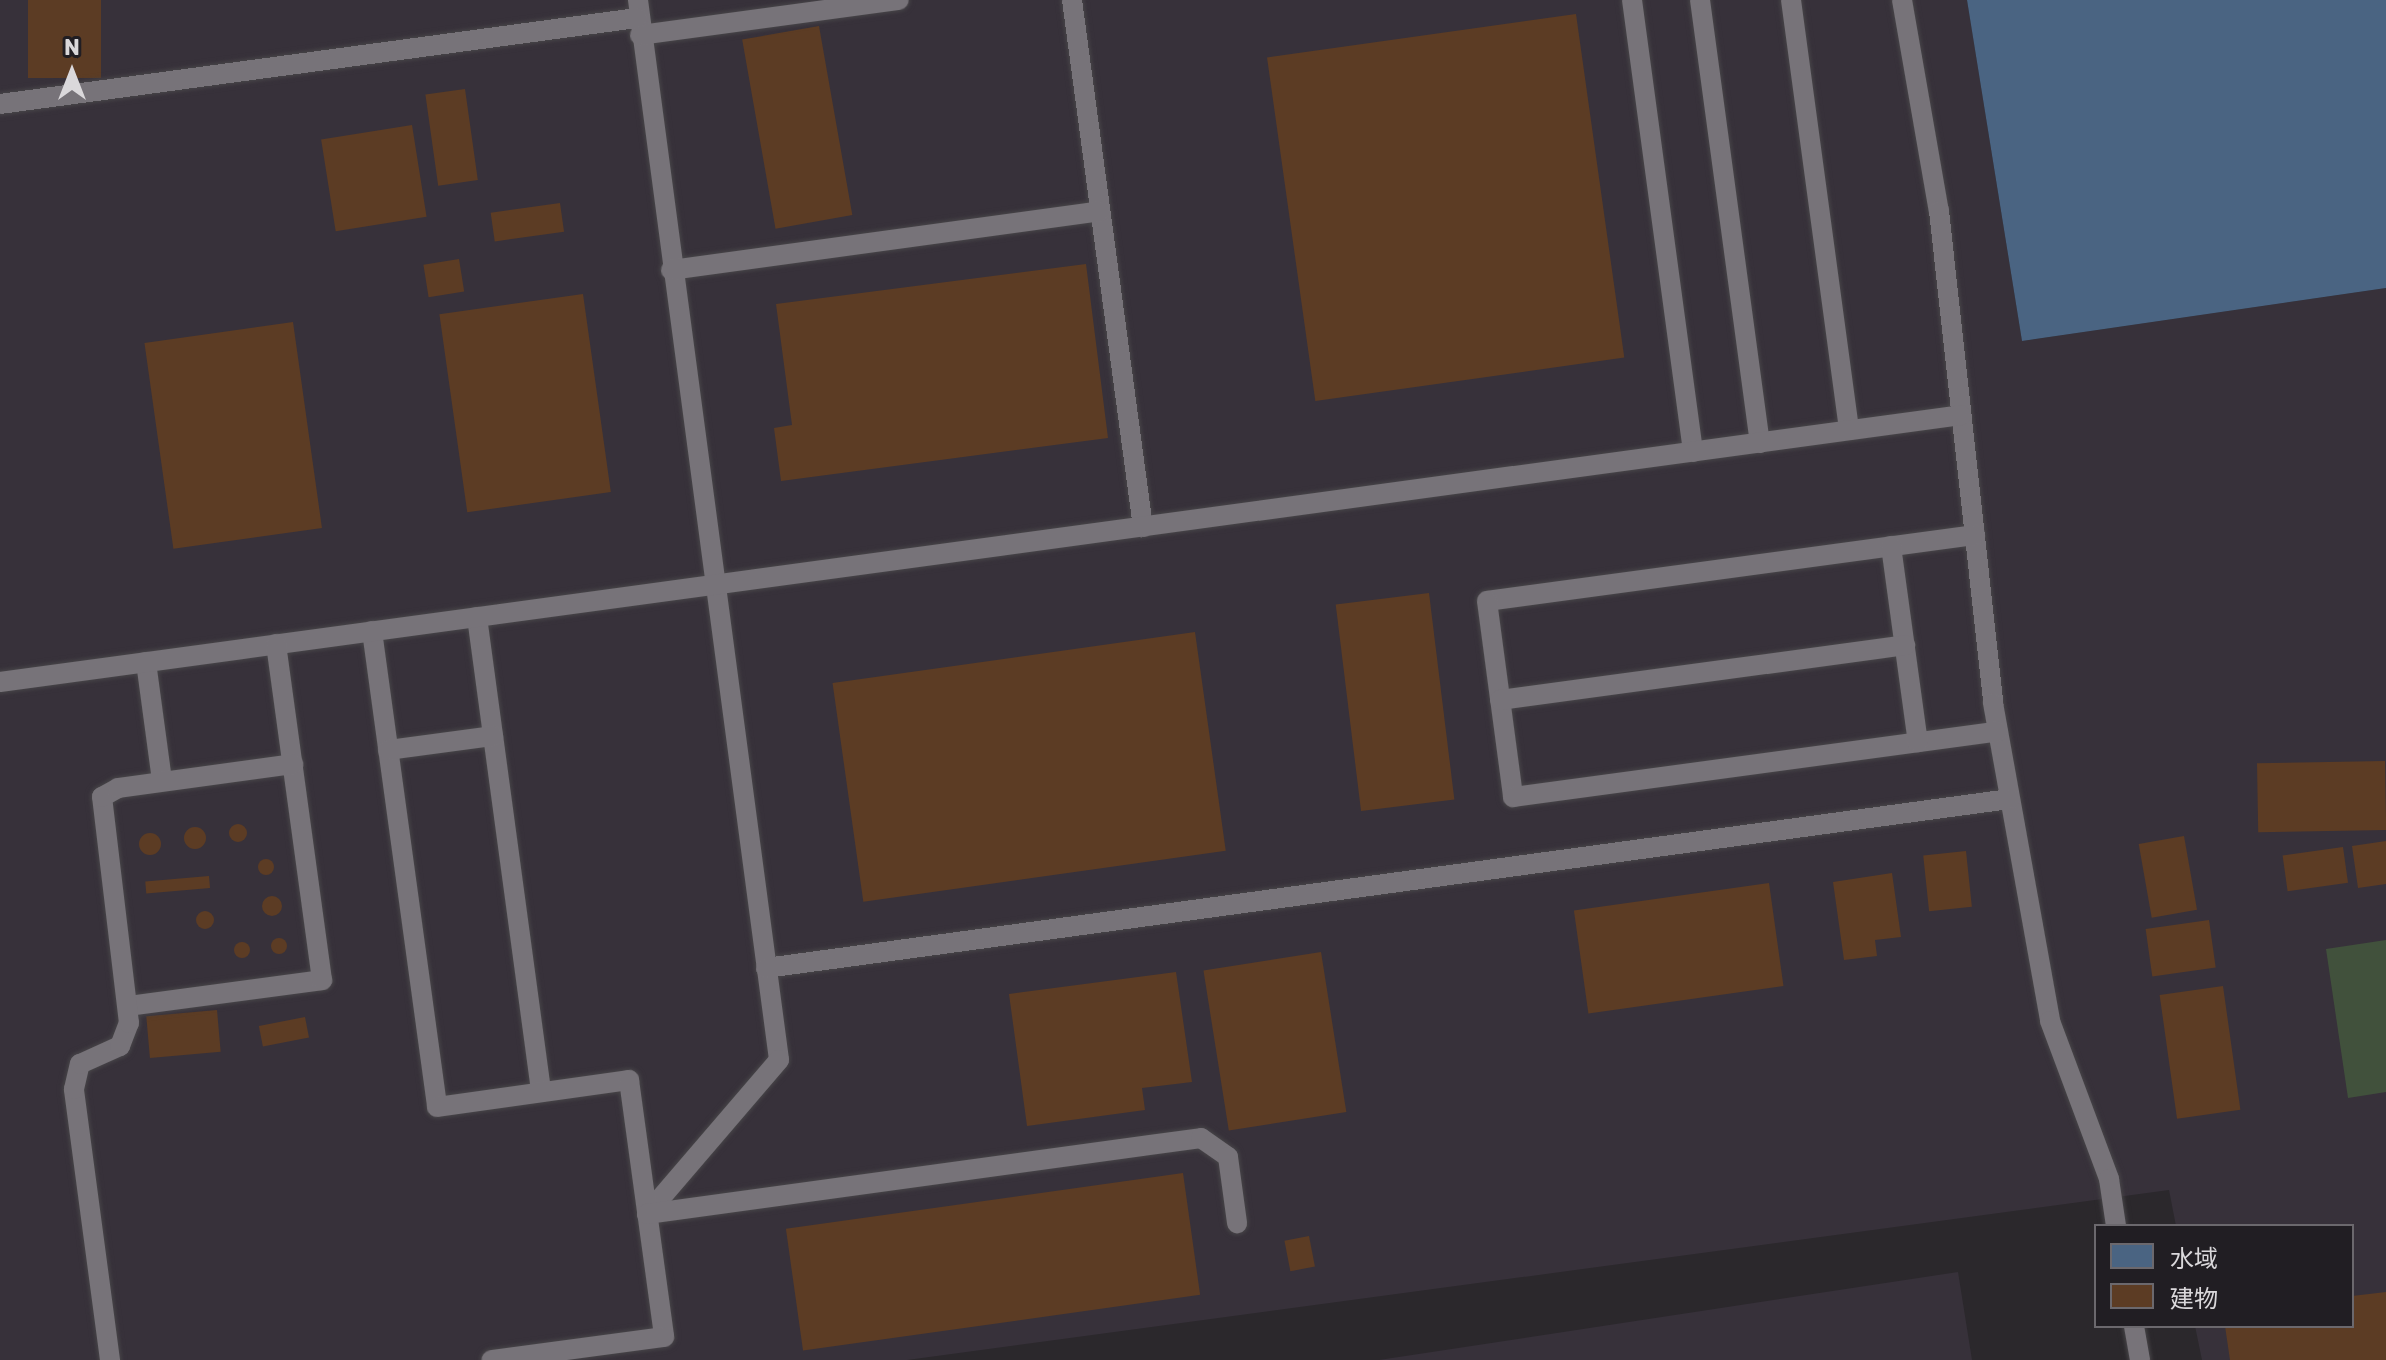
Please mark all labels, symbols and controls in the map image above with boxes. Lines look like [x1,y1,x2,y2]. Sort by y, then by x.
north arrow [32,32,112,112]
text: N [64,34,80,61]
legend [2094,1224,2354,1328]
text: 水域 [2170,1245,2218,1273]
text: 建物 [2170,1285,2218,1313]

